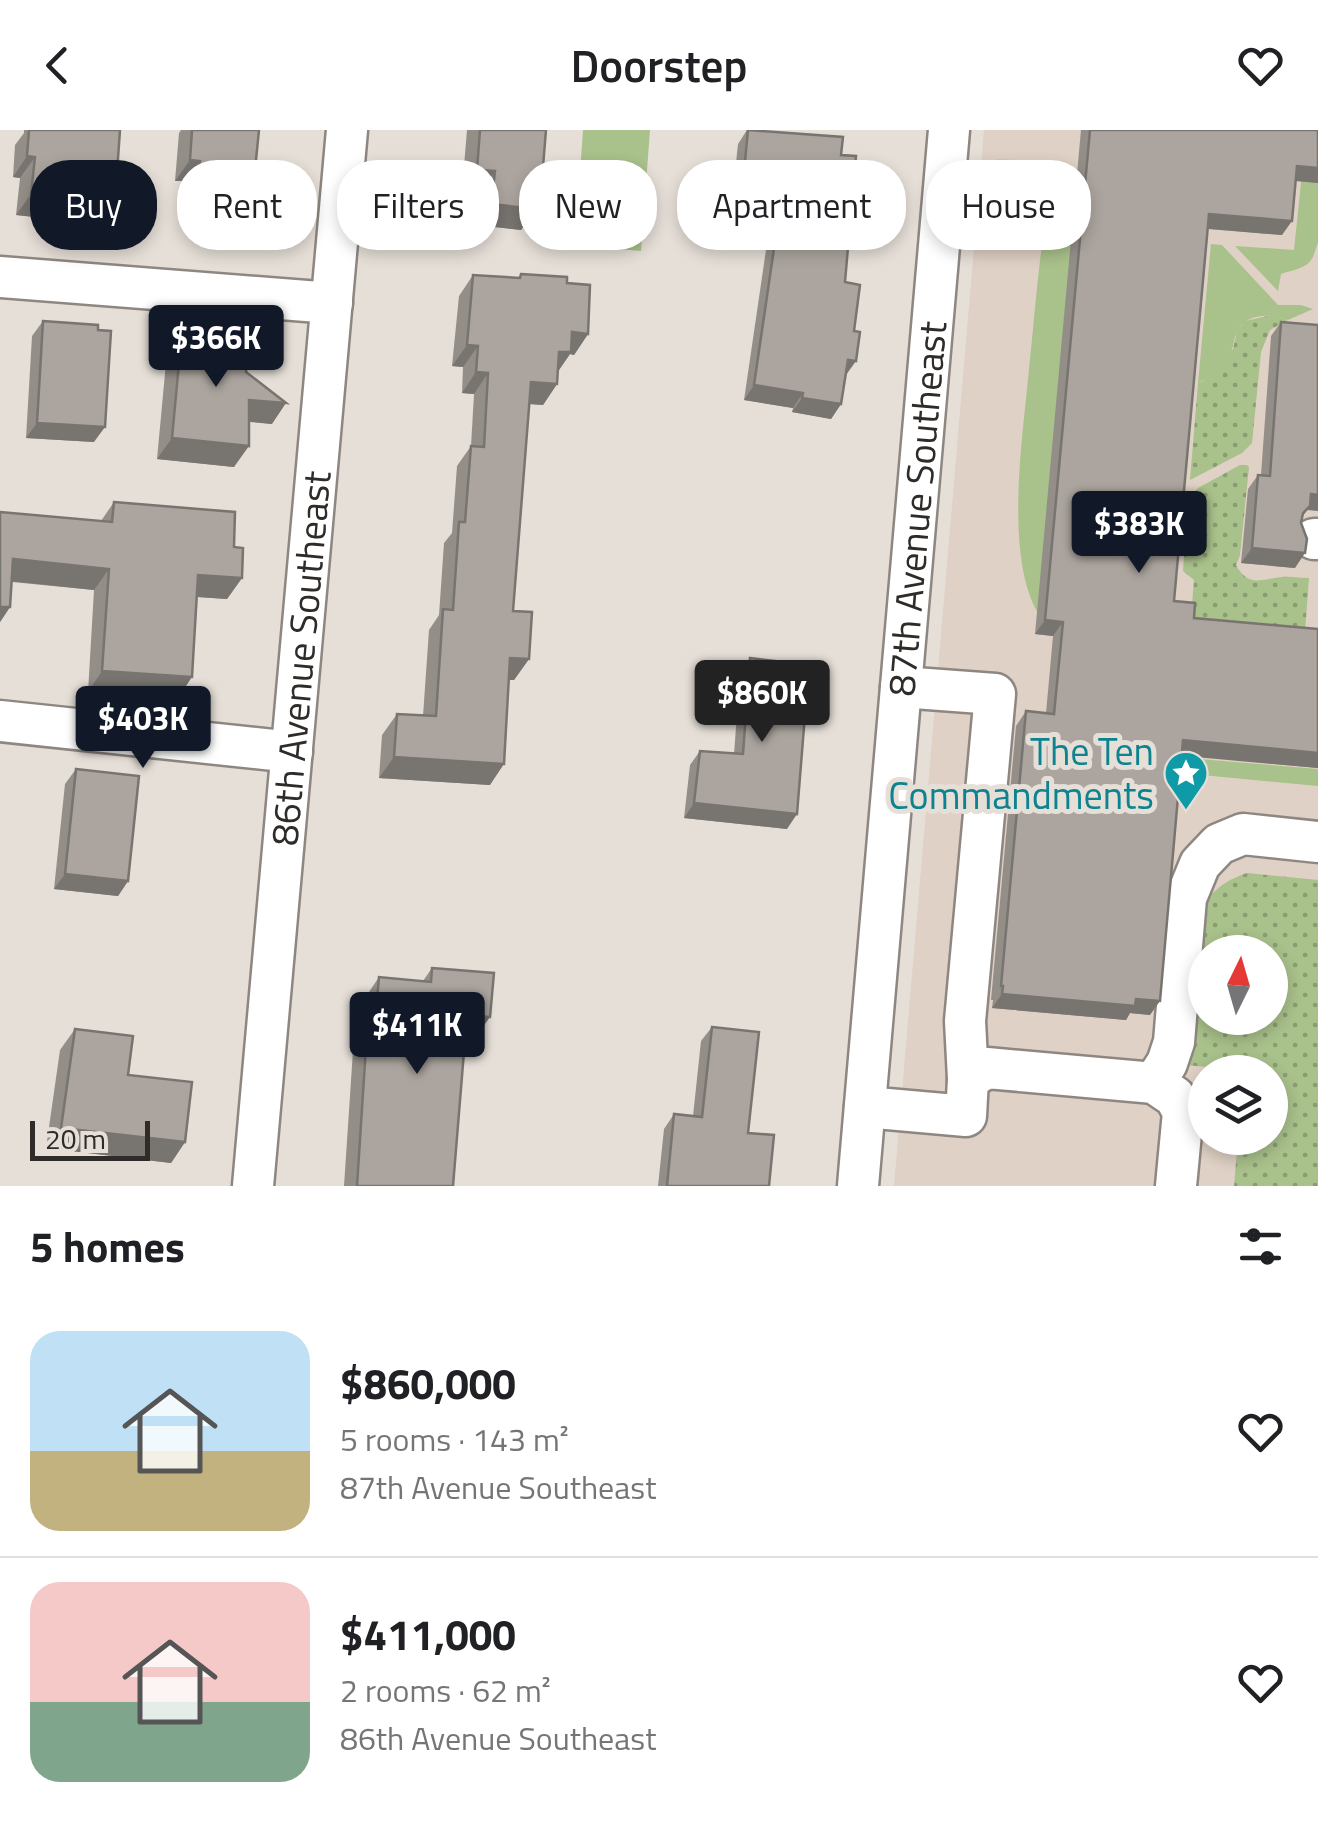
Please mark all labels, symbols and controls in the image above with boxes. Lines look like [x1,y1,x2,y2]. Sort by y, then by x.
text: Doorstep [570,31,748,99]
icon: back [30,38,85,93]
icon: heart [1233,38,1288,93]
chip: Buy [30,160,157,250]
chip: Rent [177,160,317,250]
chip: Filters [337,160,499,250]
chip: New [519,160,657,250]
chip: Apartment [677,160,906,250]
chip: House [926,160,1091,250]
pin: $366K [146,305,286,390]
text: $366K [171,313,261,361]
street label: 87th Avenue Southeast [871,319,961,698]
street label: 86th Avenue Southeast [254,468,346,848]
pin: $383K [1069,491,1209,576]
text: $383K [1094,499,1184,547]
pin: $860K [692,660,832,745]
text: $860K [717,668,807,716]
pin: $403K [73,686,213,771]
text: $403K [98,694,188,742]
place label: The Ten Commandments [888,722,1154,824]
place icon: The Ten Commandments [1163,750,1209,811]
north arrow [1188,935,1288,1035]
map controls [1188,935,1288,1155]
pin: $411K [347,992,487,1077]
text: $411K [372,1000,462,1048]
button: layers [1188,1055,1288,1155]
scale bar [30,1116,150,1160]
text: 20 m [45,1117,106,1160]
text: 5 homes [30,1214,185,1278]
icon: filters [1233,1219,1288,1274]
text: $860,000 [340,1351,516,1415]
icon: home [110,1371,230,1491]
icon: heart [1233,1404,1288,1459]
text: 5 rooms · 143 m² [340,1415,569,1463]
text: 87th Avenue Southeast [340,1463,656,1511]
text: $411,000 [340,1602,516,1666]
icon: home [110,1622,230,1742]
icon: heart [1233,1655,1288,1710]
text: 2 rooms · 62 m² [340,1666,551,1714]
text: 86th Avenue Southeast [340,1714,656,1762]

